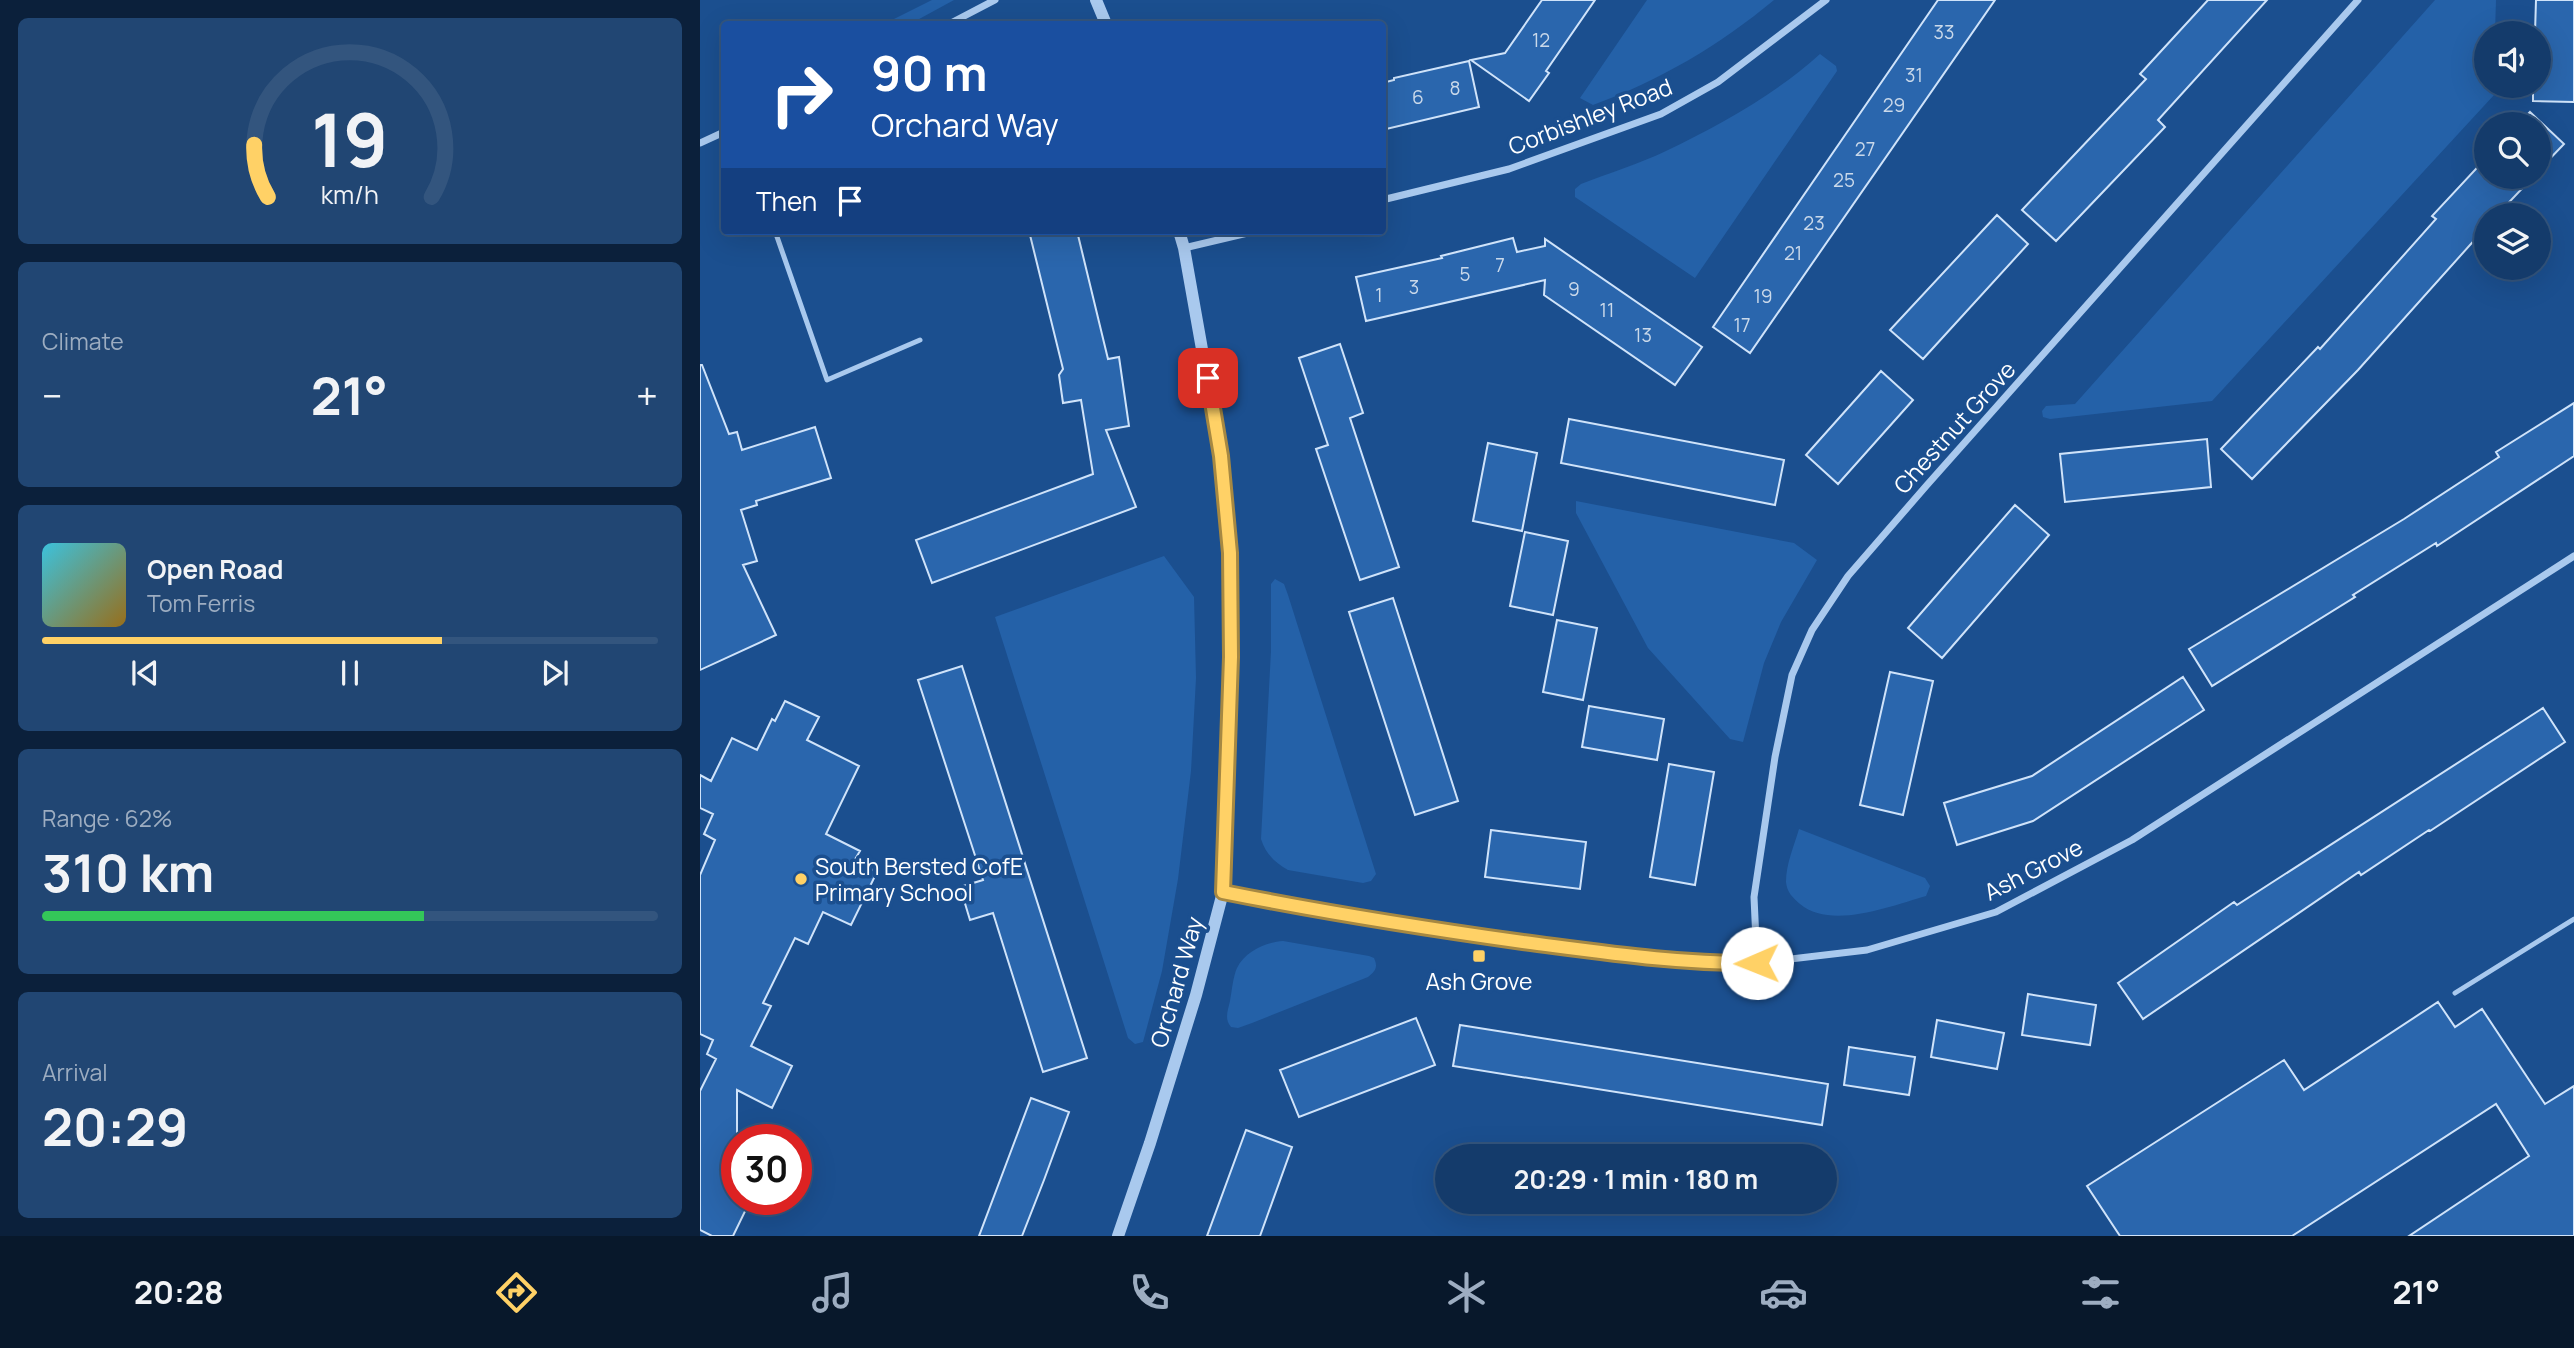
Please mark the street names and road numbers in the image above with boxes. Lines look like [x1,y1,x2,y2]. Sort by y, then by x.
street label: Corbishley Road [1504,70,1676,162]
street label: Chestnut Grove [1886,354,2022,500]
street label: Ash Grove [1978,830,2088,908]
street label: Orchard Way [1142,913,1210,1051]

